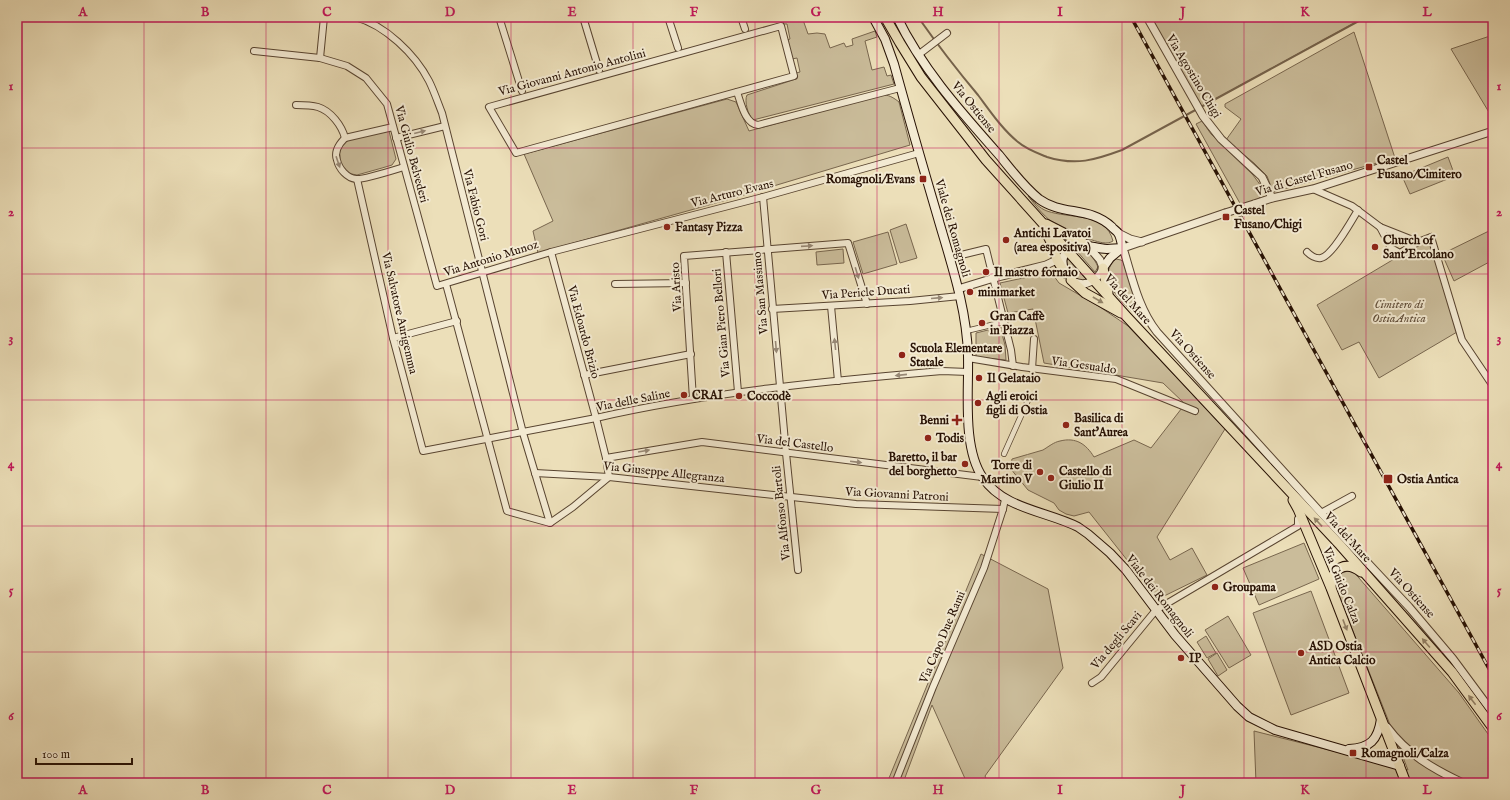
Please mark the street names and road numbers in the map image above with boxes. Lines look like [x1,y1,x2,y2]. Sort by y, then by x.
street label: Via Agostino Chigi [1162,31,1224,121]
street label: Via Giovanni Antonio Antolini [496,46,647,100]
street label: Via Ostiense [948,78,999,136]
street label: Via Giulio Belvederi [391,103,432,204]
street label: Via di Castel Fusano [1253,157,1355,200]
street label: Via Fabio Gori [459,167,492,243]
street label: Via Arturo Evans [688,176,775,211]
street label: Viale dei Romagnoli [931,176,974,279]
street label: Via Antonio Munoz [441,237,541,280]
street label: Via Salvatore Aurigemma [378,250,421,376]
street label: Via San Massimo [749,250,772,336]
street label: Via Aristo [668,261,685,313]
street label: Via Gian Piero Bellori [709,268,734,379]
street label: Via del Mare [1100,270,1155,328]
street label: Via Pericle Ducati [820,282,911,303]
street label: Via Edoardo Brizio [564,283,603,381]
street label: Via Ostiense [1166,326,1219,383]
street label: Via Gesualdo [1049,353,1118,378]
street label: Via delle Saline [594,386,672,415]
street label: Via del Castello [755,431,835,456]
street label: Via Giuseppe Allegranza [601,459,726,487]
street label: Via Alfonso Bartoli [769,465,794,562]
street label: Via Giovanni Patroni [844,484,949,505]
street label: Via del Mare [1320,508,1375,566]
street label: Via Guido Calza [1319,544,1364,626]
street label: Viale dei Romagnoli [1122,551,1197,641]
street label: Via Ostiense [1385,565,1438,622]
street label: Via Capo Due Rami [916,589,970,687]
street label: Via degli Scavi [1087,608,1145,673]

